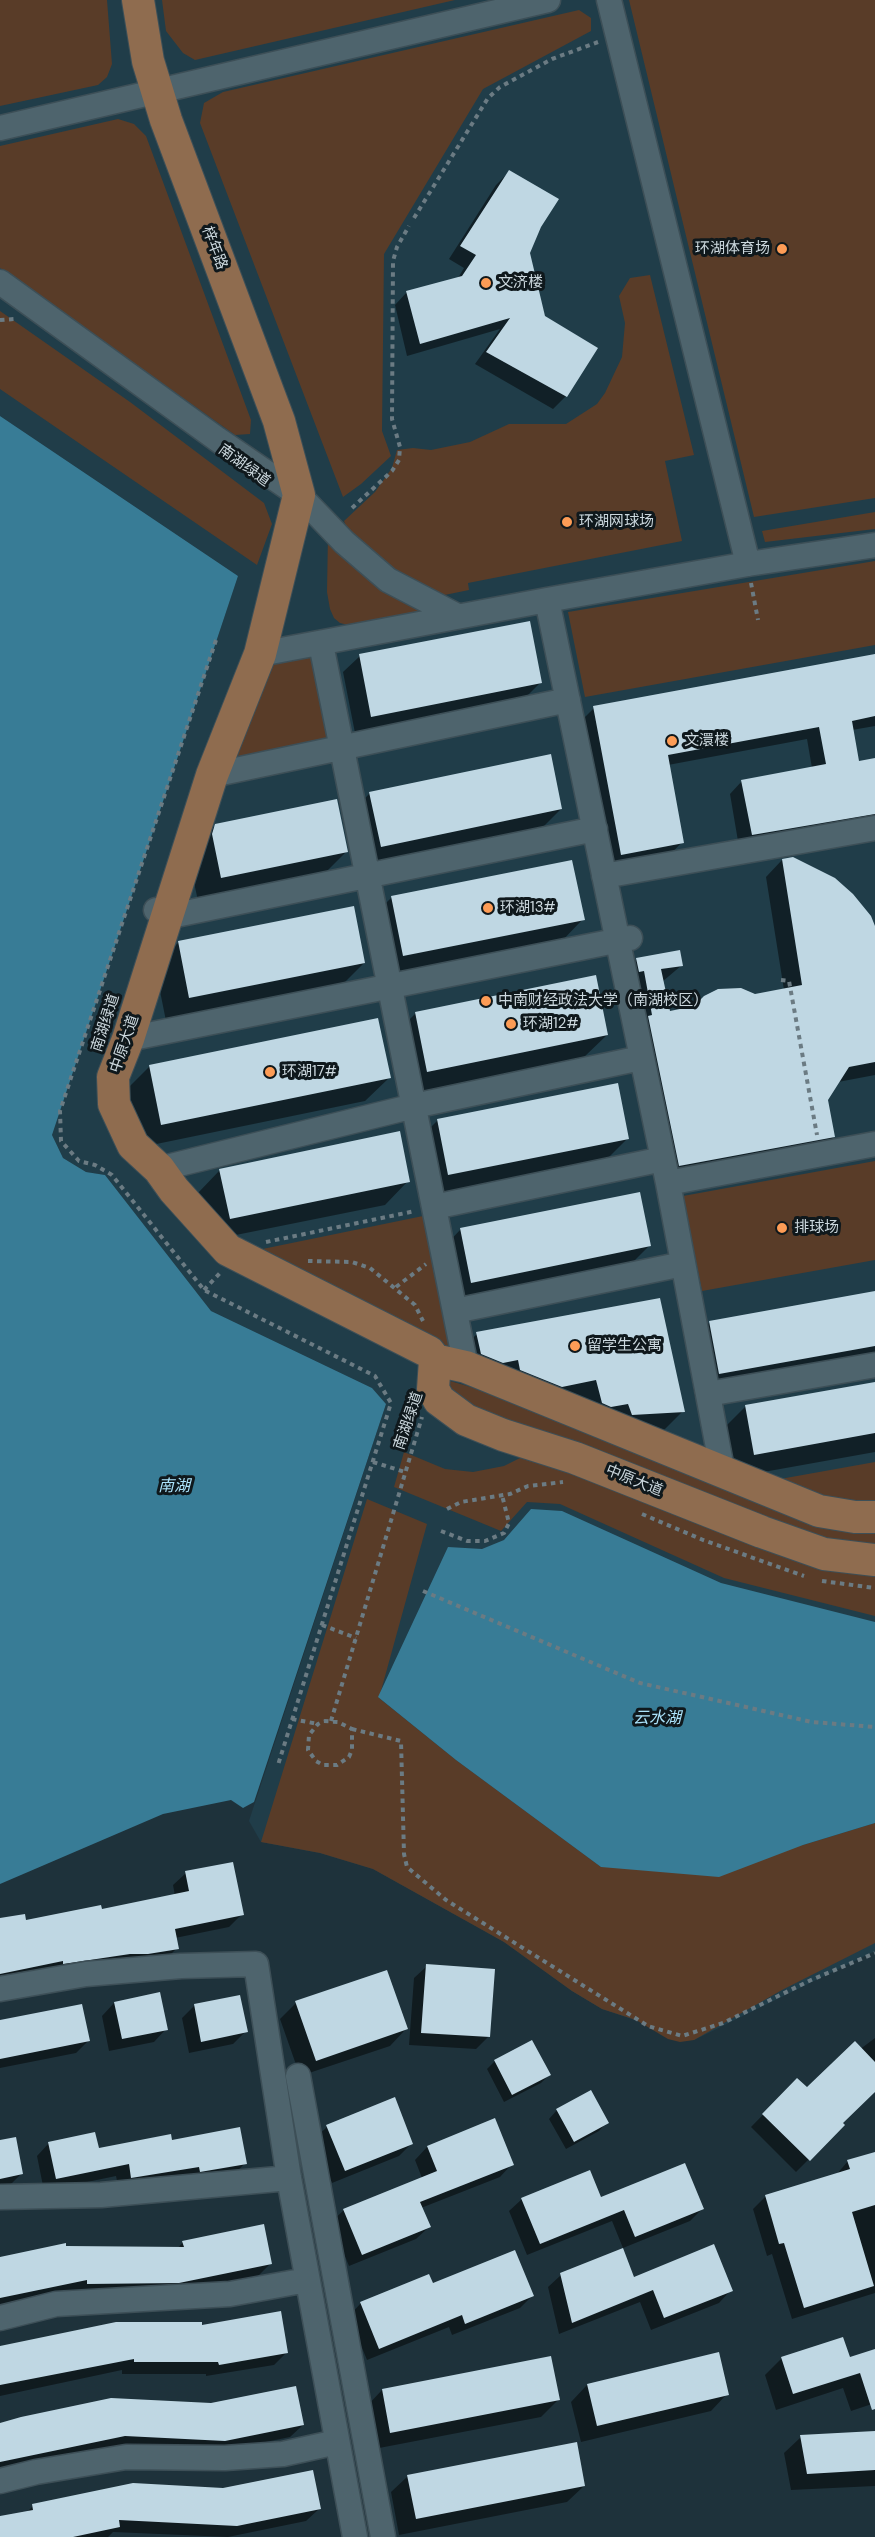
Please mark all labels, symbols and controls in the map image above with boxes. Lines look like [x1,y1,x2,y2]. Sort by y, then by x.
street label: 梓年路 [198,224,230,272]
place label: 环湖体育场 [695,240,770,258]
marker: 环湖体育场 [775,242,789,256]
place label: 文济楼 [498,274,543,292]
marker: 文济楼 [479,276,493,290]
street label: 南湖绿道 [214,441,274,491]
place label: 环湖网球场 [579,513,654,531]
marker: 环湖网球场 [560,515,574,529]
place label: 文澴楼 [684,732,729,750]
marker: 文澴楼 [665,734,679,748]
place label: 环湖13# [500,899,556,917]
marker: 环湖13# [481,901,495,915]
street label: 南湖绿道 [88,992,124,1054]
place label: 中南财经政法大学（南湖校区） [498,992,708,1010]
marker: 中南财经政法大学（南湖校区） [479,994,493,1008]
street label: 中原大道 [107,1013,143,1075]
place label: 环湖12# [523,1015,578,1033]
marker: 环湖12# [504,1017,518,1031]
place label: 环湖17# [282,1063,337,1081]
marker: 环湖17# [263,1065,277,1079]
place label: 排球场 [794,1219,839,1237]
marker: 排球场 [775,1221,789,1235]
place label: 留学生公寓 [587,1337,662,1355]
marker: 留学生公寓 [568,1339,582,1353]
street label: 南湖绿道 [391,1390,427,1452]
street label: 中原大道 [603,1461,665,1501]
water label: 南湖 [158,1477,190,1497]
water label: 云水湖 [633,1709,681,1729]

